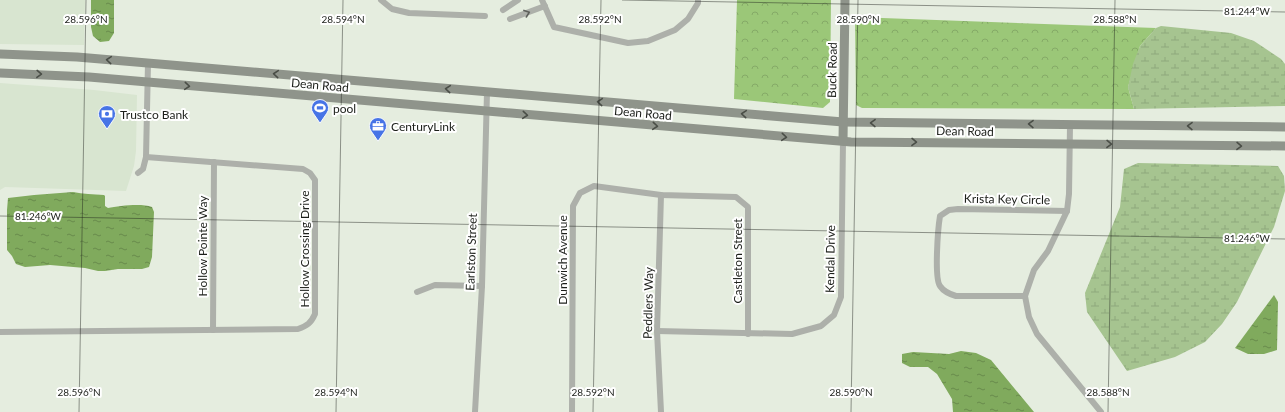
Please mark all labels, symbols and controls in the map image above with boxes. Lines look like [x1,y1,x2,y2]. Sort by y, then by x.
text: 81.244°W [1224,5,1271,17]
one-way arrow [524,9,531,17]
text: 28.596°N [64,13,108,25]
text: 28.594°N [321,13,365,25]
text: 28.592°N [578,13,622,25]
text: 28.590°N [836,13,880,25]
text: 28.588°N [1093,13,1137,25]
street label: Buck Road [824,42,840,98]
one-way arrow [106,56,112,65]
one-way arrow [36,70,42,79]
one-way arrow [273,70,279,79]
street label: Dean Road [291,75,349,95]
one-way arrow [184,81,190,90]
one-way arrow [445,84,451,93]
one-way arrow [597,97,603,106]
sports icon: pool [310,98,330,123]
place label: pool [333,101,356,116]
street label: Dean Road [614,103,672,123]
bank icon: Trustco Bank [97,104,117,129]
place label: Trustco Bank [120,107,189,122]
one-way arrow [522,110,528,119]
one-way arrow [741,110,747,119]
office icon: CenturyLink [368,116,388,141]
place label: CenturyLink [391,119,456,134]
one-way arrow [870,119,876,127]
one-way arrow [1028,120,1034,129]
one-way arrow [652,121,658,130]
one-way arrow [1187,122,1193,130]
street label: Dean Road [936,123,994,139]
one-way arrow [781,132,787,141]
one-way arrow [911,138,917,146]
one-way arrow [1106,140,1112,149]
one-way arrow [1236,142,1242,150]
street label: Hollow Crossing Drive [297,190,312,308]
street label: Krista Key Circle [964,191,1050,207]
street label: Hollow Pointe Way [195,195,210,296]
text: 81.246°W [15,210,62,222]
street label: Earlston Street [462,212,480,291]
street label: Dunwich Avenue [555,215,570,305]
street label: Castleton Street [730,218,745,304]
street label: Kendal Drive [822,225,838,293]
text: 81.246°W [1224,232,1271,244]
street label: Peddlers Way [640,266,656,339]
text: 28.596°N [57,386,101,398]
text: 28.594°N [314,386,358,398]
text: 28.592°N [571,386,615,398]
text: 28.590°N [829,386,873,398]
text: 28.588°N [1086,386,1130,398]

